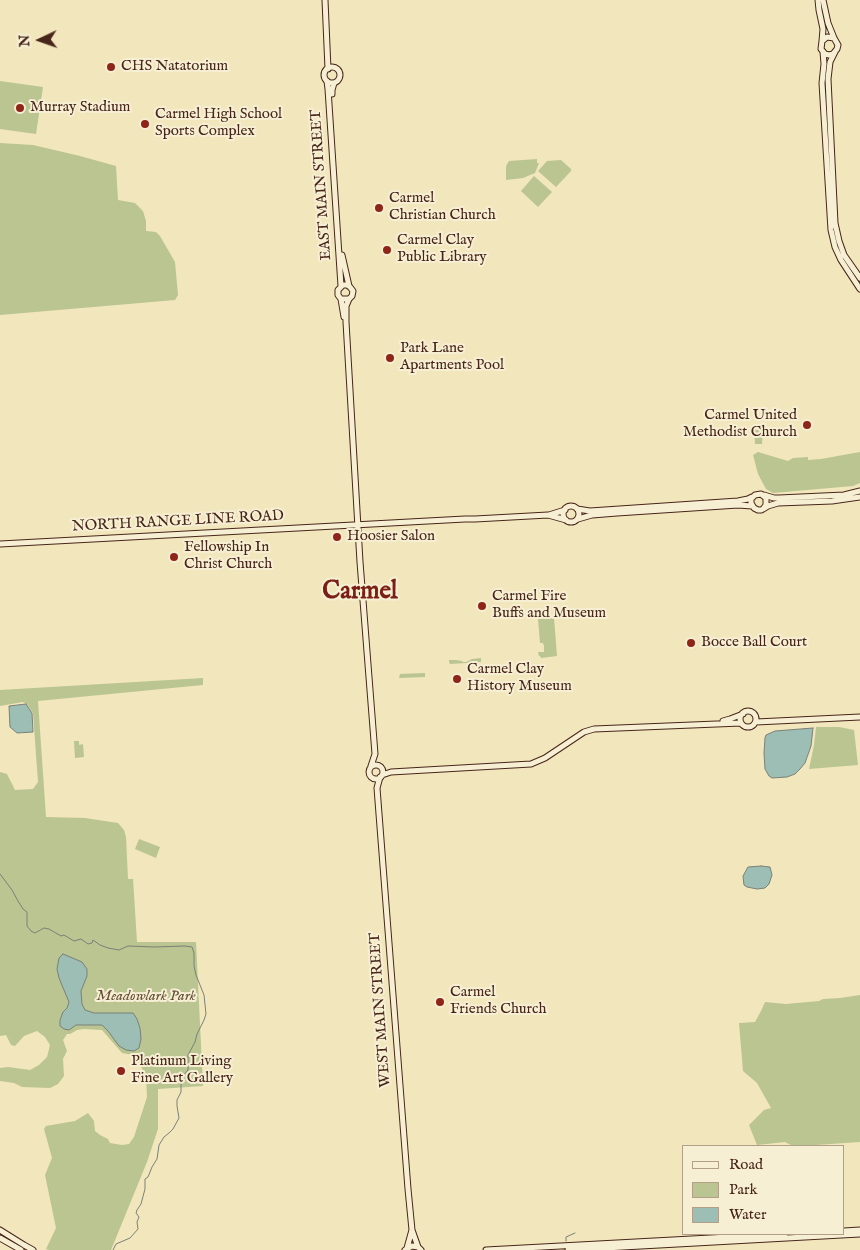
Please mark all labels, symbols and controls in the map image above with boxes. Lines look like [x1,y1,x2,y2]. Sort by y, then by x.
north arrow [15,15,65,65]
text: N [16,34,34,47]
place label: CHS Natatorium [121,58,228,76]
marker: CHS Natatorium [105,61,117,73]
place label: Murray Stadium [30,99,130,117]
marker: Murray Stadium [14,102,26,114]
place label: Carmel High School Sports Complex [155,106,282,141]
street label: EAST MAIN STREET [308,109,336,261]
marker: Carmel High School Sports Complex [139,118,151,130]
place label: Carmel Christian Church [389,190,496,225]
marker: Carmel Christian Church [373,202,385,214]
place label: Carmel Clay Public Library [397,232,487,267]
marker: Carmel Clay Public Library [381,244,393,256]
place label: Park Lane Apartments Pool [400,340,504,375]
marker: Park Lane Apartments Pool [384,352,396,364]
place label: Carmel United Methodist Church [683,407,797,442]
marker: Carmel United Methodist Church [801,419,813,431]
street label: NORTH RANGE LINE ROAD [72,507,284,537]
place label: Hoosier Salon [347,528,435,546]
marker: Hoosier Salon [331,531,343,543]
place label: Fellowship In Christ Church [184,539,272,574]
marker: Fellowship In Christ Church [168,551,180,563]
district label: Carmel [322,578,398,608]
place label: Carmel Fire Buffs and Museum [492,588,606,623]
marker: Carmel Fire Buffs and Museum [476,600,488,612]
place label: Bocce Ball Court [701,634,807,652]
marker: Bocce Ball Court [685,637,697,649]
place label: Carmel Clay History Museum [467,661,572,696]
marker: Carmel Clay History Museum [451,673,463,685]
street label: WEST MAIN STREET [367,932,395,1088]
place label: Carmel Friends Church [450,984,547,1019]
park label: Meadowlark Park [96,988,196,1006]
marker: Carmel Friends Church [434,996,446,1008]
place label: Platinum Living Fine Art Gallery [131,1053,233,1088]
marker: Platinum Living Fine Art Gallery [115,1065,127,1077]
legend [682,1145,845,1235]
text: Road [729,1155,763,1174]
text: Park [729,1180,758,1199]
text: Water [729,1205,766,1224]

